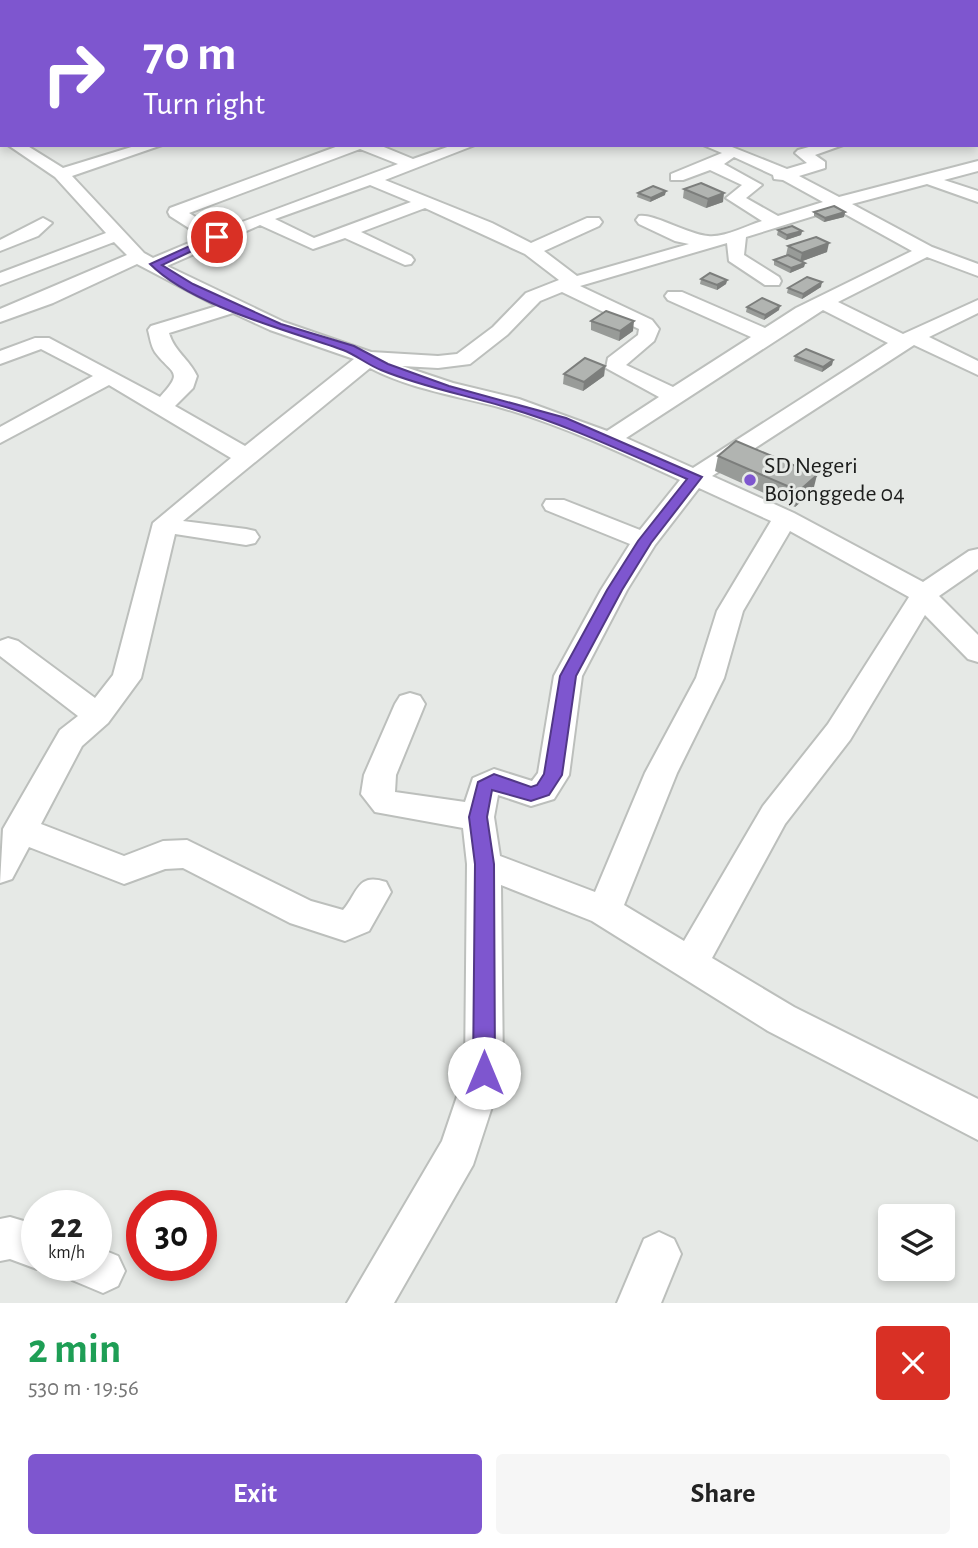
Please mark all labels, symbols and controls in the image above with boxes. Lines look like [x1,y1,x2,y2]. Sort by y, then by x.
icon: right [28,28,119,119]
text: 70 m [143,30,237,79]
text: Turn right [143,88,265,120]
pin [187,207,247,267]
icon: arrive [198,218,236,256]
place label: SD Negeri Bojonggede 04 [764,454,905,506]
marker: SD Negeri Bojonggede 04 [742,472,758,488]
position arrow [447,1036,521,1110]
speed limit sign: 30 [126,1190,217,1281]
map controls [878,1204,955,1281]
button: layers [878,1204,955,1281]
text: 22 [50,1209,83,1244]
text: km/h [48,1244,85,1262]
button: close [876,1326,950,1400]
text: 2 min [28,1328,121,1370]
text: 530 m · 19:56 [28,1377,139,1400]
button: Exit [28,1454,482,1534]
button: Share [496,1454,950,1534]

